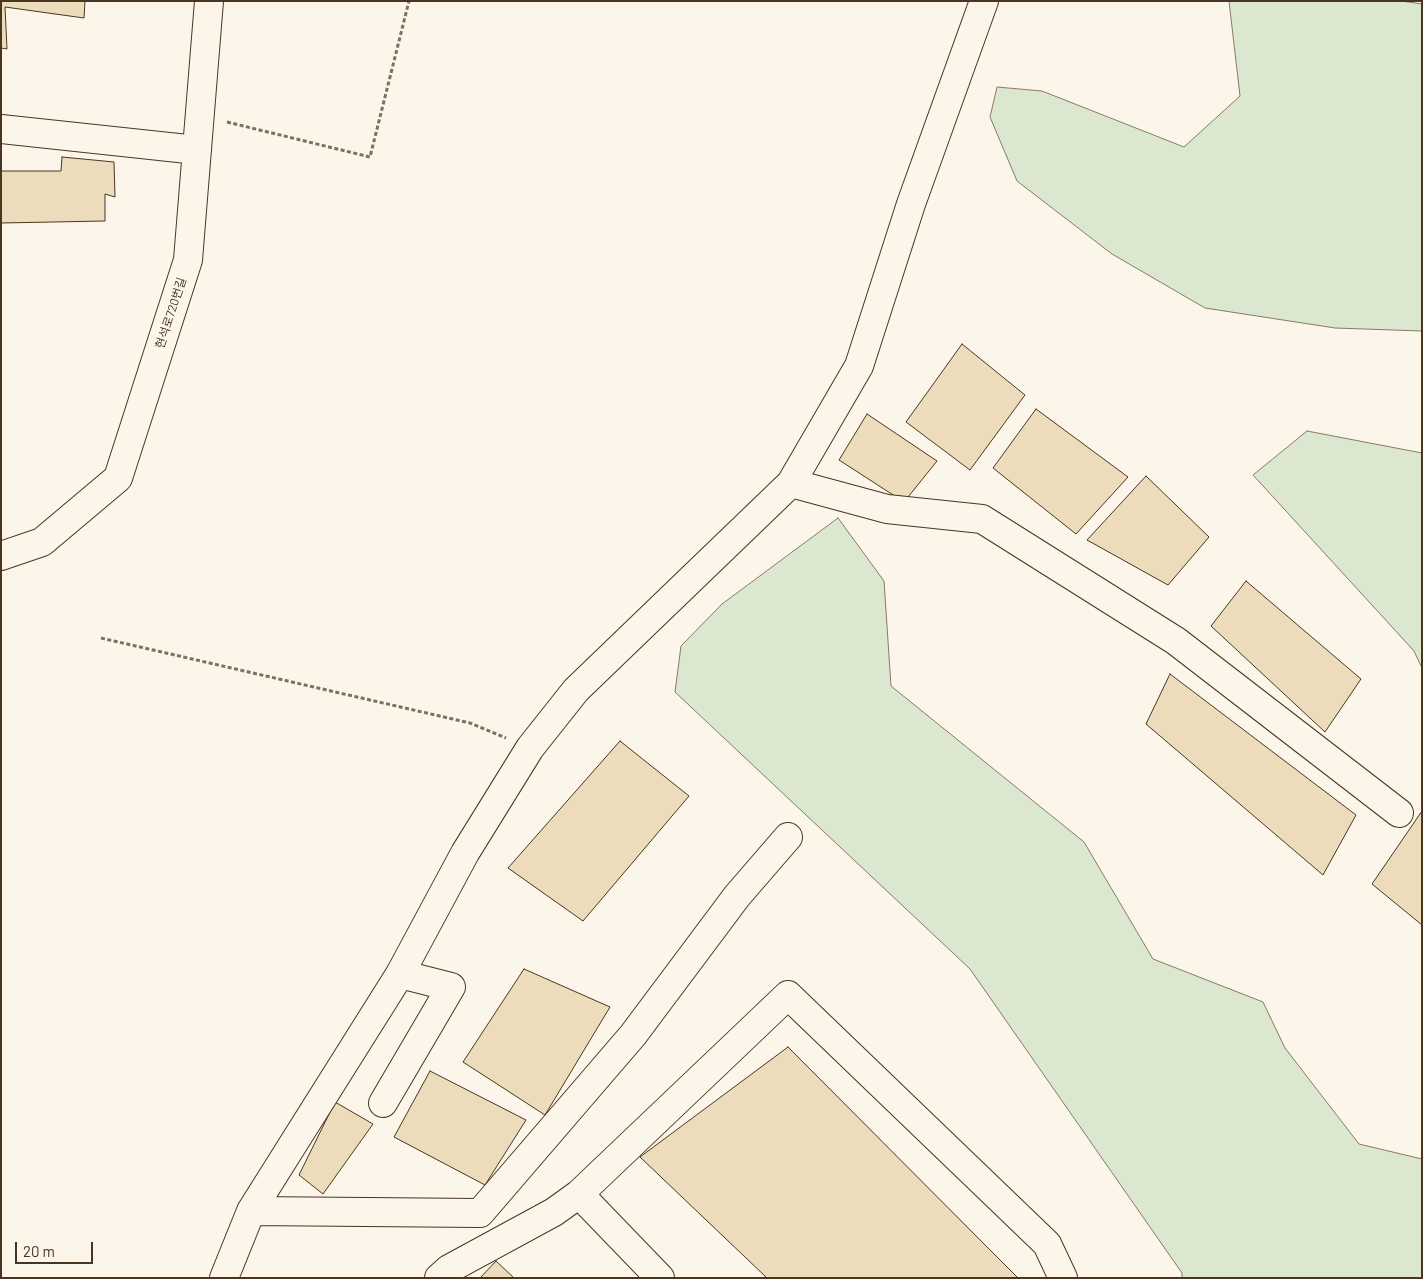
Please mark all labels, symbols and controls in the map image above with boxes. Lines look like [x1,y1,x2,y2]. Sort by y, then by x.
street label: 현석로720번길 [153,276,189,350]
scale bar [18,1232,95,1264]
text: 20 m [23,1242,55,1260]

